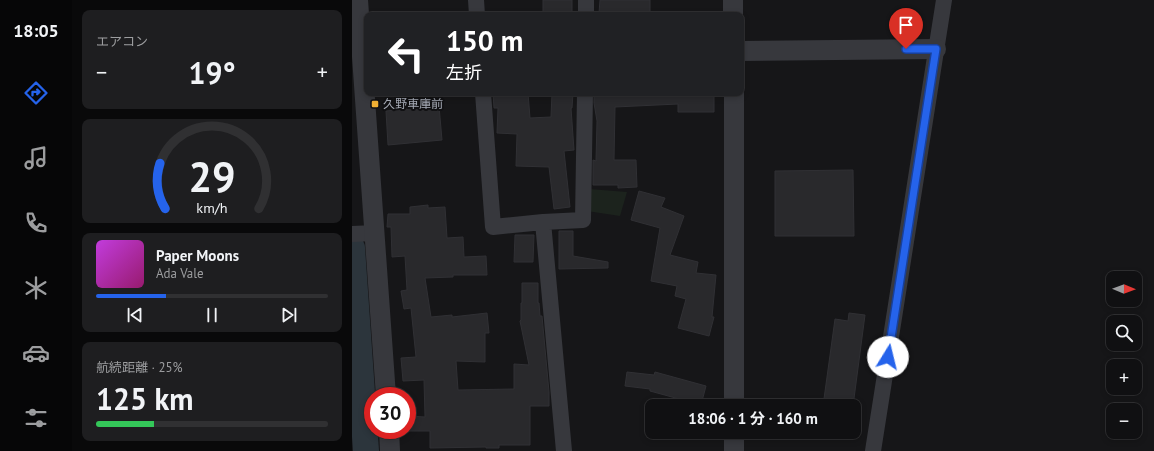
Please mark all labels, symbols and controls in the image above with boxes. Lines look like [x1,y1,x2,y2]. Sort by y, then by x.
pin [889,8,923,49]
icon: arrive [895,14,917,36]
text: 18:05 [13,19,59,42]
text: 150 m [446,22,523,59]
icon: left [380,28,432,80]
text: エアコン [96,33,148,50]
text: 19° [188,53,236,92]
text: − [96,58,107,86]
text: + [317,58,328,86]
text: 左折 [446,61,482,84]
icon: directions [22,79,50,107]
place label: 久野車庫前 [383,96,443,111]
marker: 久野車庫前 [370,99,380,109]
icon: music [22,144,50,172]
text: 29 [188,150,236,203]
text: km/h [196,198,228,217]
icon: phone [22,209,50,237]
text: Paper Moons [156,246,239,265]
text: Ada Vale [156,265,204,282]
north arrow [1106,271,1142,307]
map controls [1106,271,1142,439]
icon: climate [22,274,50,302]
icon: previous [124,304,146,326]
icon: pause [201,304,223,326]
icon: next [278,304,300,326]
button: search [1106,315,1142,351]
position arrow [867,336,909,378]
icon: car [22,339,50,367]
text: 航続距離 · 25% [96,359,183,376]
button: + [1106,359,1142,395]
text: 125 km [96,379,194,418]
speed limit sign: 30 [364,387,416,439]
button: − [1106,403,1142,439]
icon: filters [22,404,50,432]
text: 18:06 · 1 分 · 160 m [688,409,818,428]

